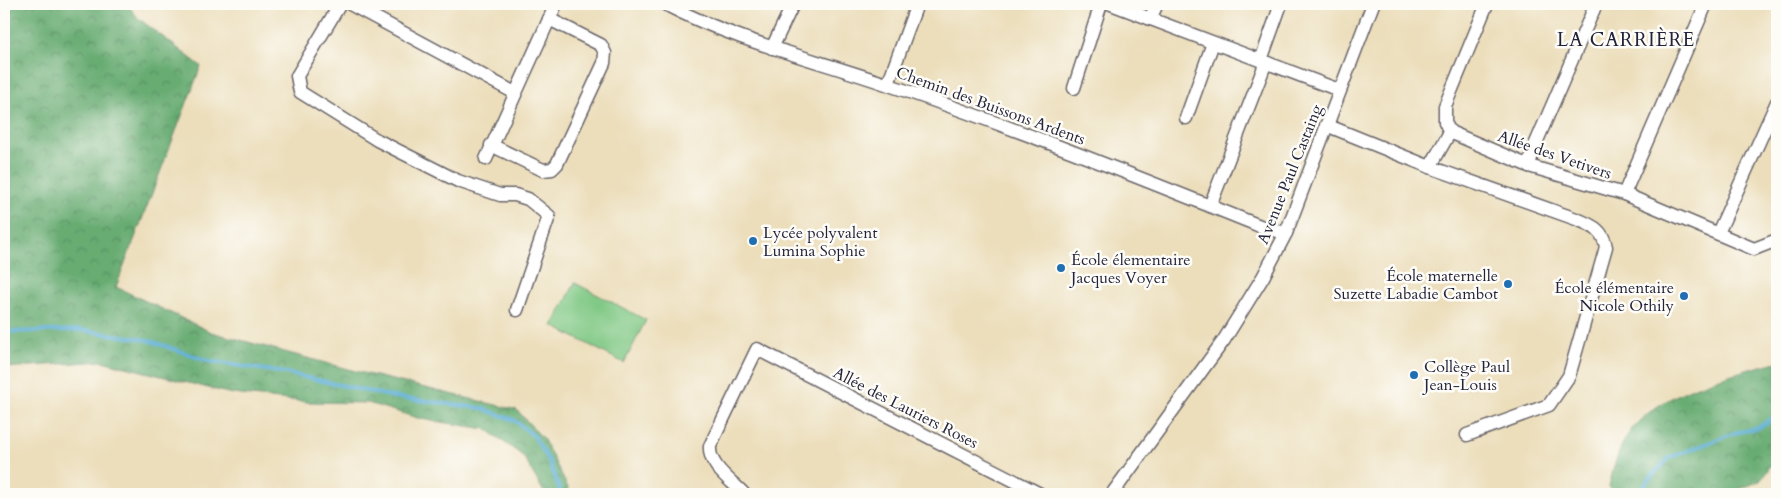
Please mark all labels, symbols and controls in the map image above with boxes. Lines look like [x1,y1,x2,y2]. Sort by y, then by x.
district label: LA CARRIÈRE [1557,27,1695,53]
street label: Chemin des Buissons Ardents [893,61,1088,150]
street label: Avenue Paul Castaing [1252,101,1328,247]
street label: Allée des Vetivers [1495,125,1614,185]
place label: Lycée polyvalent Lumina Sophie [763,222,877,262]
marker: Lycée polyvalent Lumina Sophie [747,235,759,247]
place label: École élementaire Jacques Voyer [1069,249,1191,289]
marker: École élementaire Jacques Voyer [1055,262,1067,274]
place label: École maternelle Suzette Labadie Cambot [1333,265,1498,305]
place label: École élémentaire Nicole Othily [1554,277,1675,317]
marker: École maternelle Suzette Labadie Cambot [1502,278,1514,290]
marker: École élémentaire Nicole Othily [1678,290,1690,302]
place label: Collège Paul Jean-Louis [1422,356,1510,396]
street label: Allée des Lauriers Roses [829,362,982,454]
marker: Collège Paul Jean-Louis [1408,369,1420,381]

